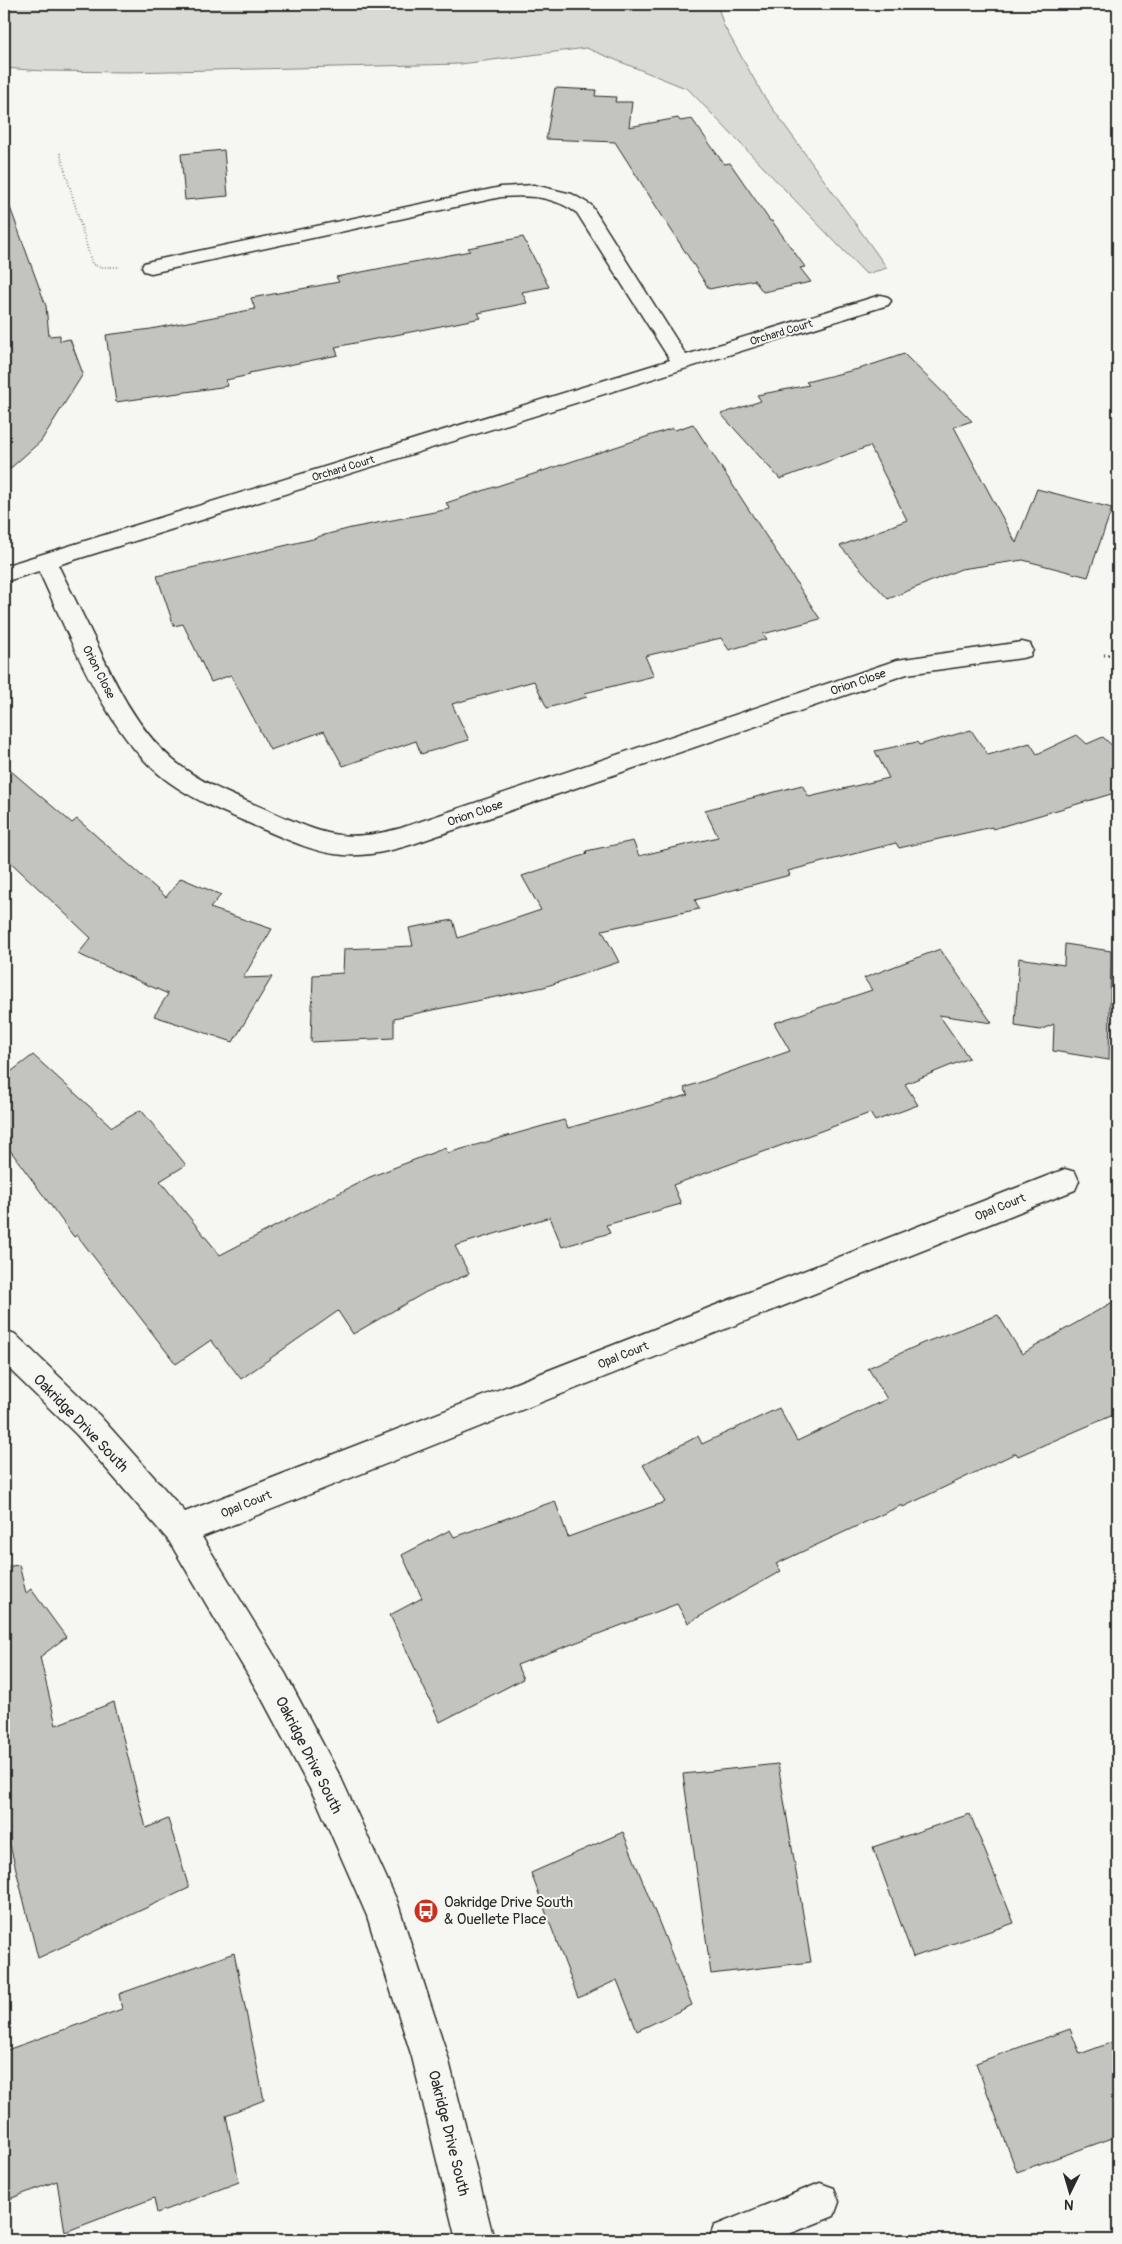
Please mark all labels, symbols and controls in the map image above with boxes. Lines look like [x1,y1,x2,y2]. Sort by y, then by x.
street label: Orchard Court [748,317,815,348]
street label: Orchard Court [310,453,377,484]
street label: Orion Close [79,643,118,701]
street label: Orion Close [828,666,888,699]
street label: Orion Close [445,797,505,830]
street label: Opal Court [973,1190,1028,1224]
street label: Opal Court [596,1338,651,1372]
street label: Oakridge Drive South [29,1370,132,1476]
street label: Opal Court [219,1487,274,1521]
street label: Oakridge Drive South [271,1693,346,1817]
place label: Oakridge Drive South & Ouellete Place [444,1893,573,1929]
bus stop icon: Oakridge Drive South & Ouellete Place [413,1898,439,1924]
street label: Oakridge Drive South [424,2068,473,2198]
north arrow [1044,2166,1094,2216]
text: N [1063,2196,1074,2213]

